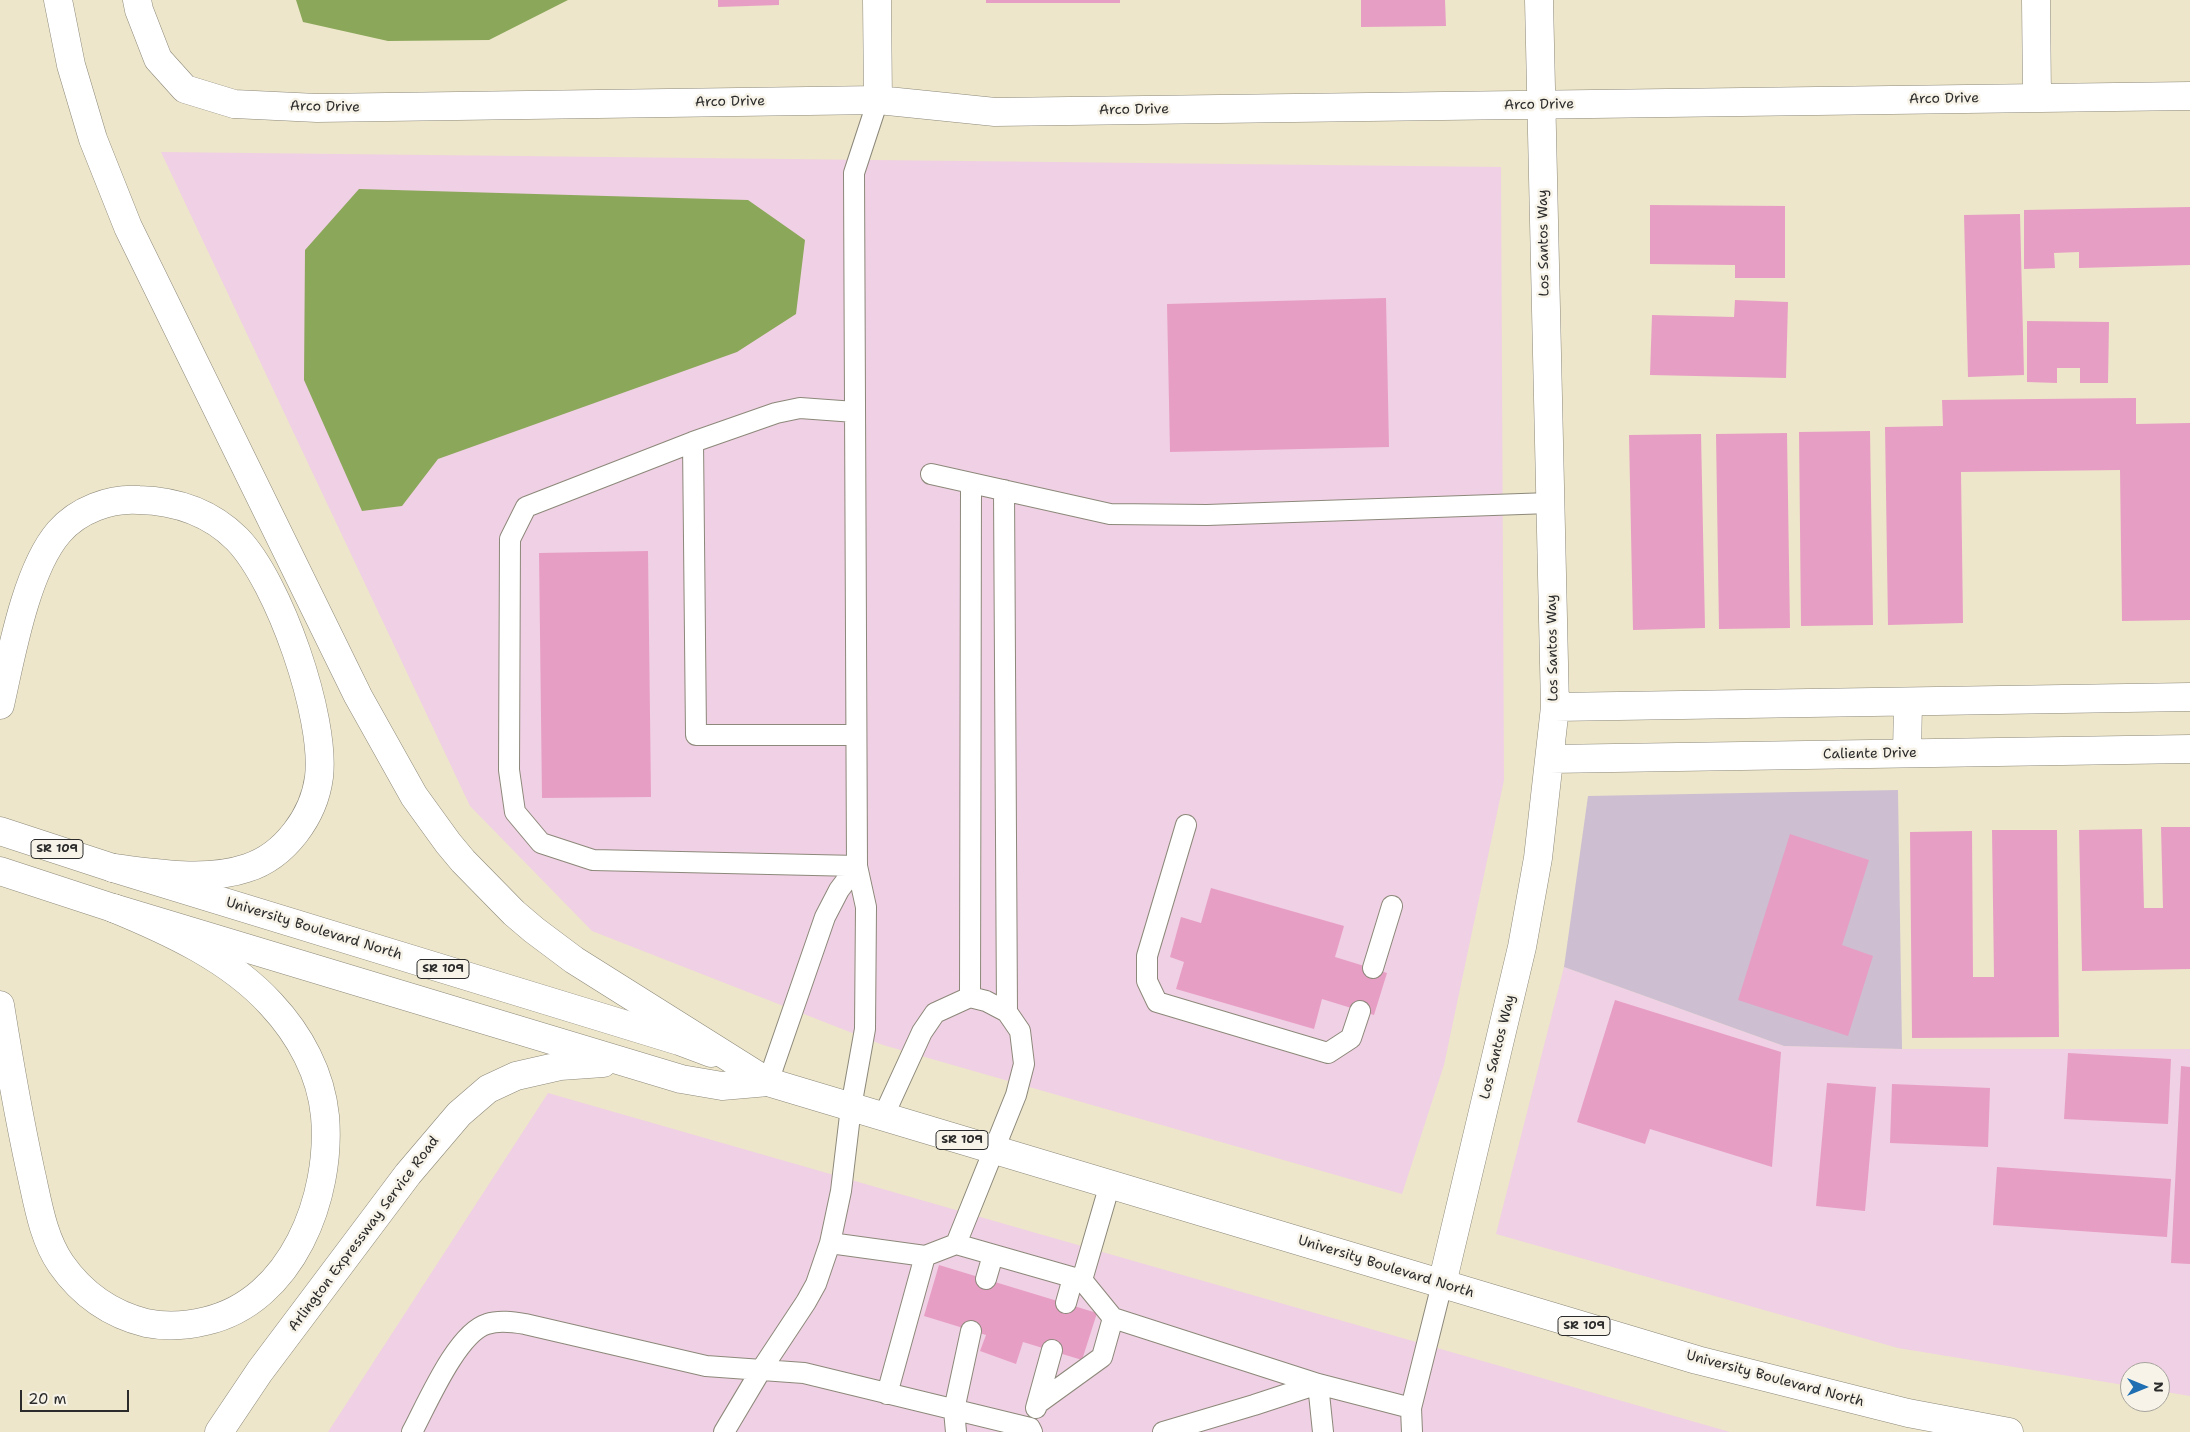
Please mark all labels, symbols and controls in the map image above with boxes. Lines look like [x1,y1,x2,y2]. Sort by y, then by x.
street label: Arco Drive [1909,90,1979,108]
street label: Arco Drive [695,93,765,111]
street label: Arco Drive [1504,96,1574,114]
street label: Arco Drive [290,98,360,116]
street label: Arco Drive [1099,101,1169,119]
street label: Los Santos Way [1535,189,1553,297]
street label: Los Santos Way [1544,594,1562,702]
street label: Caliente Drive [1823,745,1917,763]
road number: SR 109 [31,840,83,859]
street label: University Boulevard North [224,894,404,964]
road number: SR 109 [417,960,469,979]
street label: Los Santos Way [1477,993,1519,1101]
road number: SR 109 [936,1130,988,1150]
street label: Arlington Expressway Service Road [285,1133,443,1335]
street label: University Boulevard North [1296,1232,1476,1302]
road number: SR 109 [1558,1316,1610,1335]
street label: University Boulevard North [1684,1347,1866,1411]
north arrow [2120,1362,2170,1412]
scale bar [22,1380,131,1412]
text: N [2150,1381,2168,1393]
text: 20 m [28,1389,67,1409]

